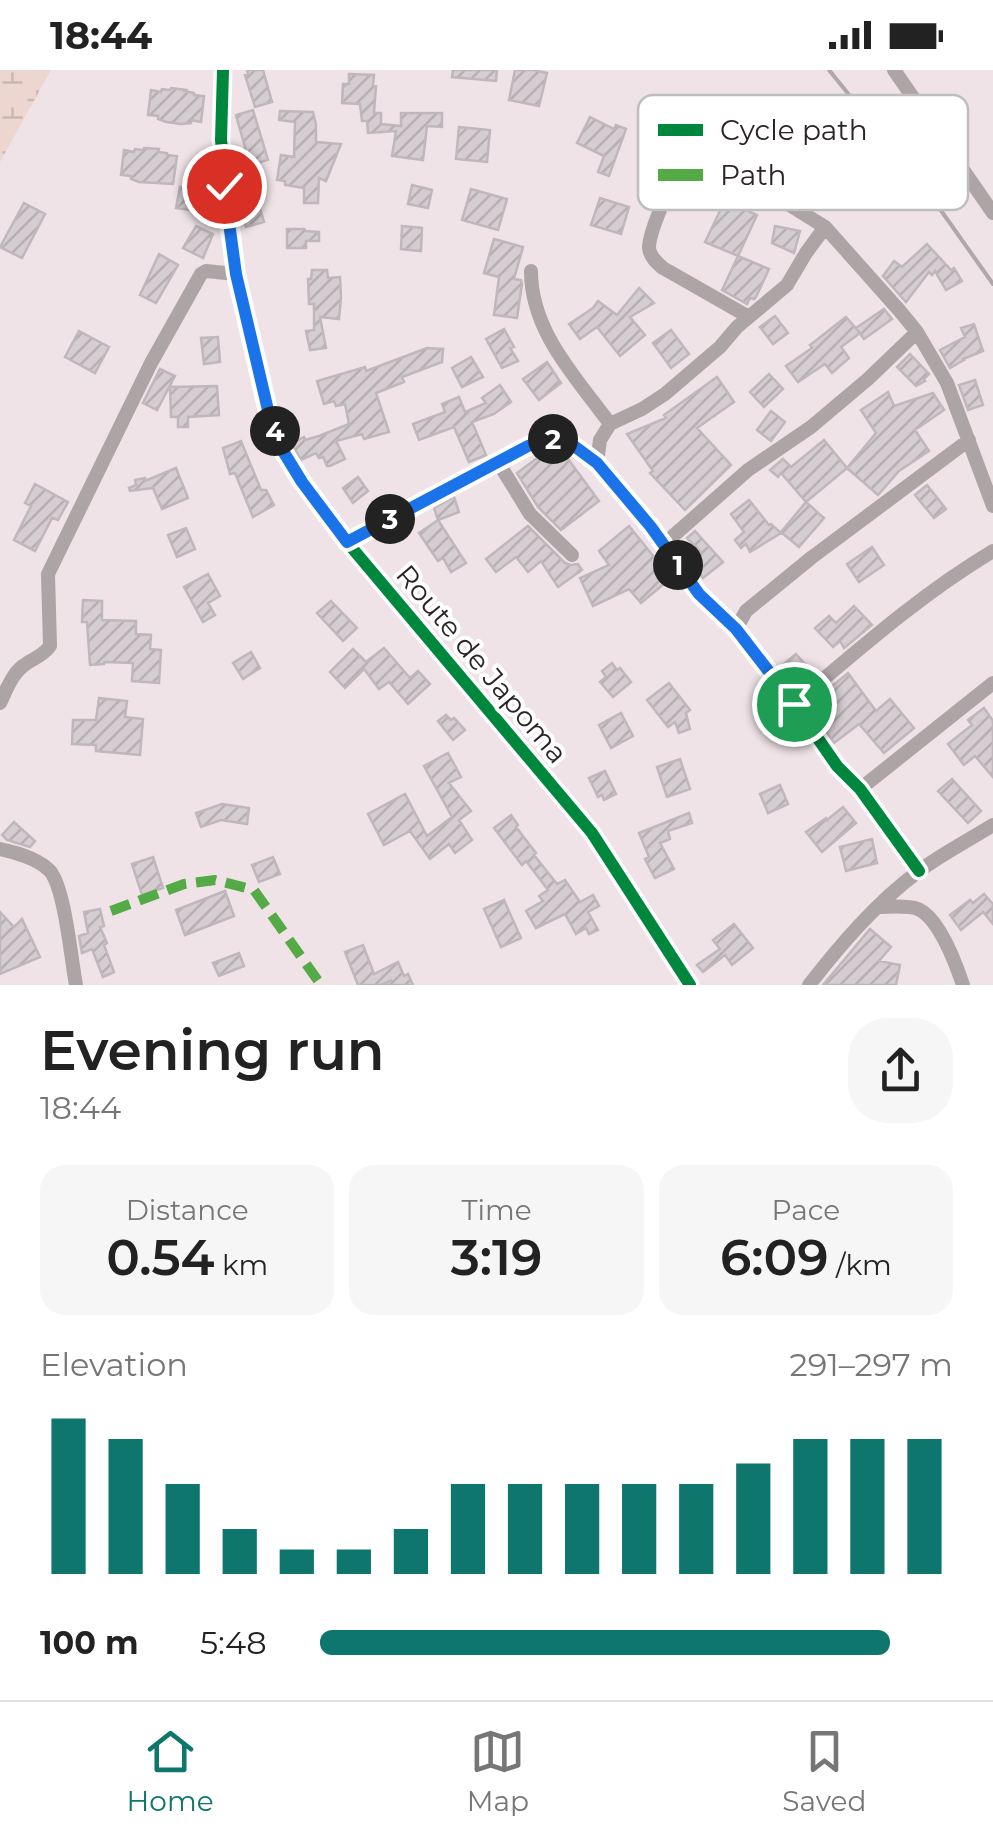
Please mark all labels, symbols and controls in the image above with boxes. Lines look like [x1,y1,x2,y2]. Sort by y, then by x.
text: 18:44 [50,12,152,59]
legend [638,95,968,210]
text: Cycle path [720,113,868,147]
pin [182,144,267,229]
text: Path [720,158,787,192]
icon: check [197,159,252,214]
pin: 4 [250,406,300,456]
text: 4 [265,414,285,448]
pin: 2 [528,414,578,464]
text: 2 [545,422,561,456]
pin: 3 [365,494,415,544]
text: 3 [382,502,398,536]
pin: 1 [653,540,703,590]
text: 1 [673,548,683,582]
street label: Route de Japoma [389,558,575,770]
pin [752,662,837,747]
icon: arrive [767,677,822,732]
text: Evening run [40,1017,385,1084]
button: share [848,1018,953,1123]
text: 18:44 [40,1088,121,1127]
text: Distance [126,1193,249,1227]
text: Time [461,1193,532,1227]
text: Pace [772,1193,840,1227]
text: 0.54 [106,1227,215,1288]
text: 3:19 [451,1227,542,1288]
text: 6:09 [720,1227,829,1288]
text: km [215,1248,268,1282]
text: /km [829,1248,892,1282]
text: Elevation [40,1345,188,1384]
text: 291–297 m [790,1345,953,1384]
text: 100 m [40,1623,139,1662]
text: 5:48 [200,1623,267,1662]
tab: Home [127,1724,214,1818]
tab: Map [467,1724,529,1818]
tab: Saved [782,1724,866,1818]

